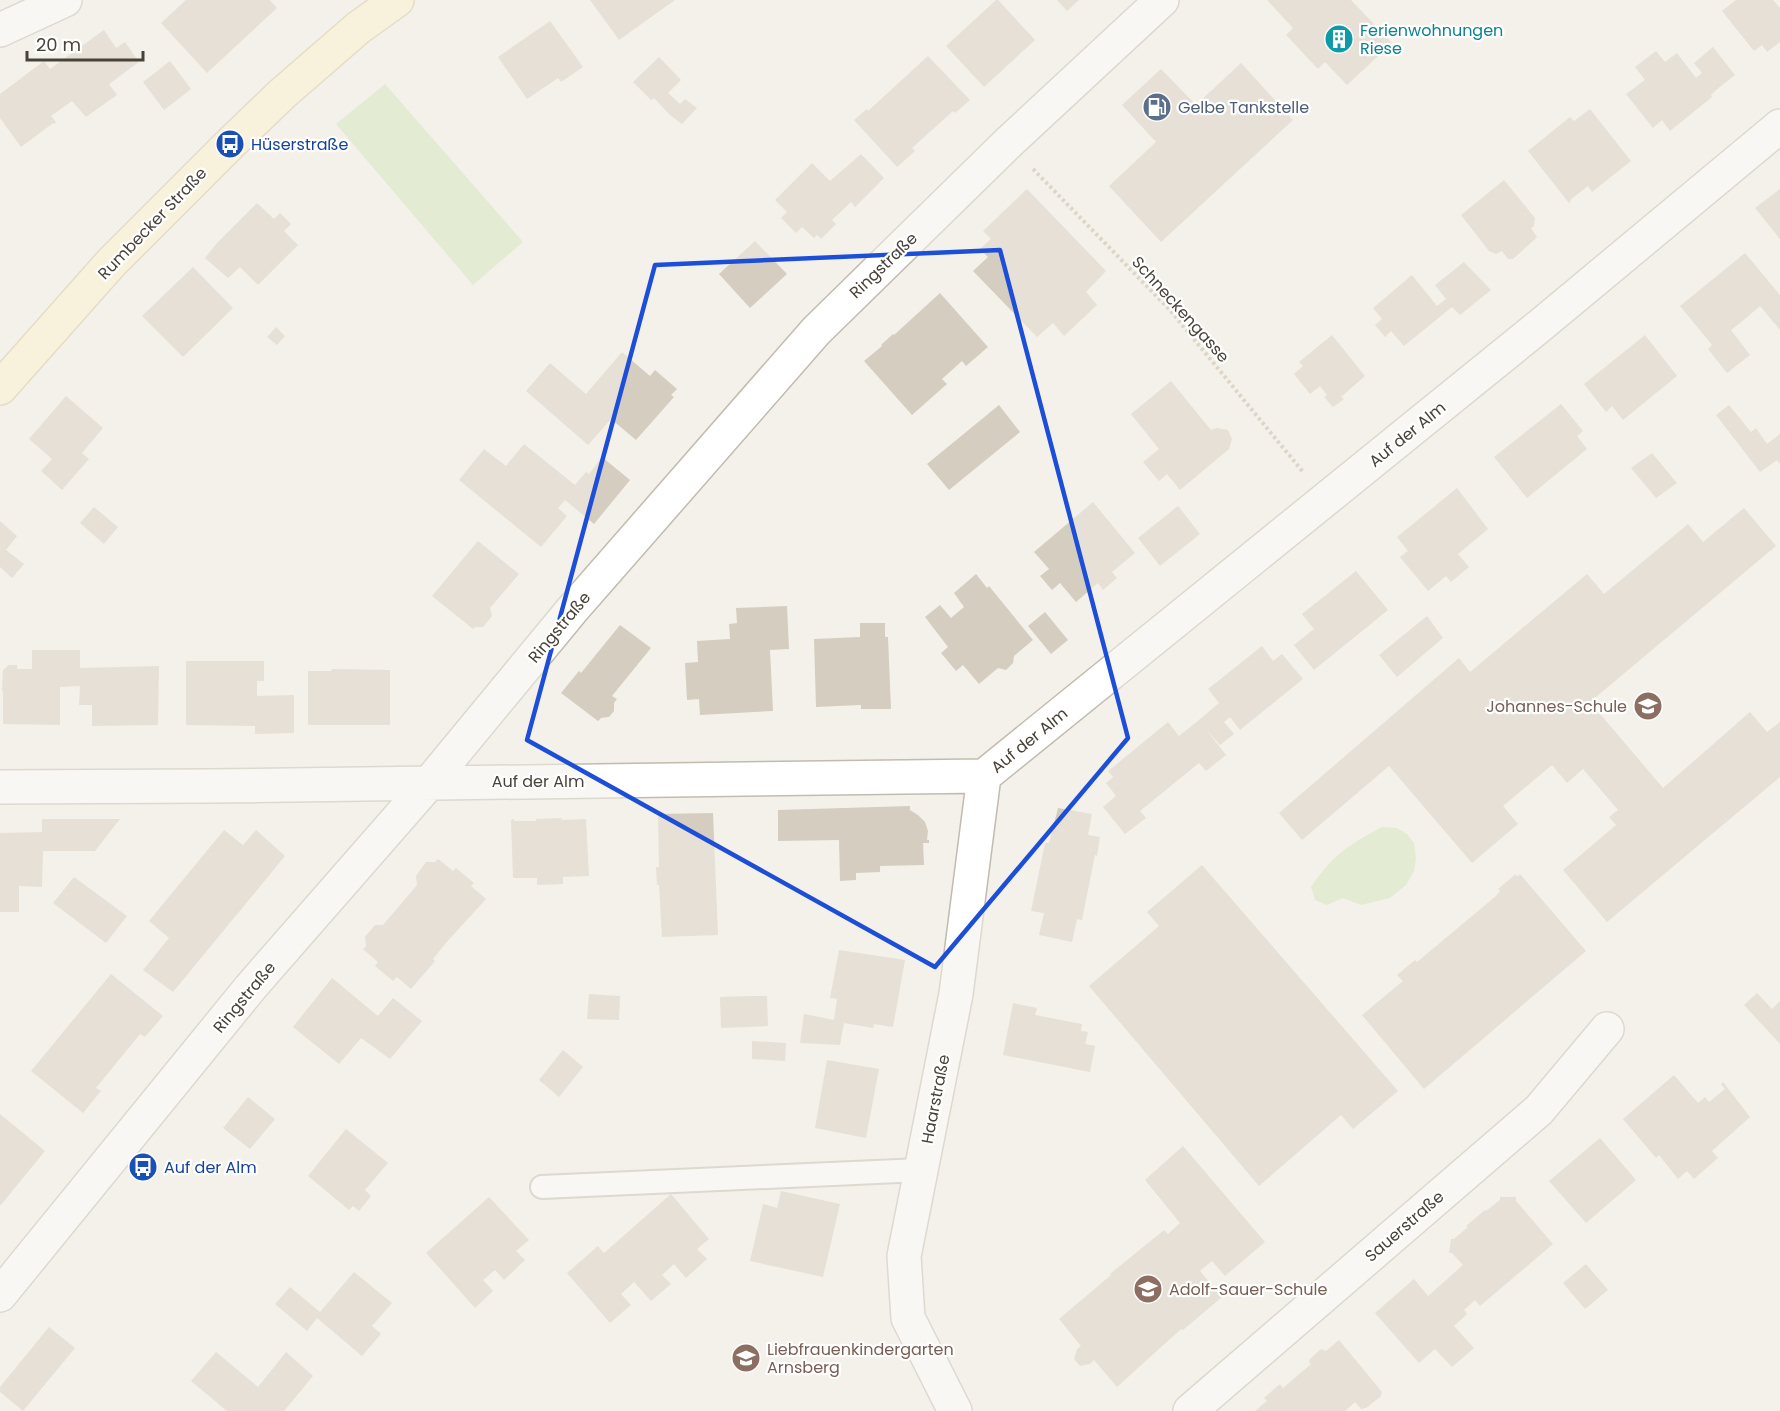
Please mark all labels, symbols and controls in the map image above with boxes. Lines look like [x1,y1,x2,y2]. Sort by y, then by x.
place label: Ferienwohnungen Riese [1360,19,1503,60]
building icon: Ferienwohnungen Riese [1323,23,1355,55]
scale bar [27,24,142,62]
text: 20 m [36,32,81,57]
fuel station icon: Gelbe Tankstelle [1141,91,1173,123]
place label: Gelbe Tankstelle [1178,96,1309,119]
bus stop icon: Hüserstraße [214,128,246,160]
place label: Hüserstraße [251,133,348,156]
street label: Rumbecker Straße [93,162,212,285]
street label: Ringstraße [844,227,923,304]
street label: Schneckengasse [1127,251,1235,368]
street label: Auf der Alm [1364,396,1451,473]
street label: Ringstraße [523,587,596,668]
school or university icon: Johannes-Schule [1632,690,1664,722]
place label: Johannes-Schule [1486,695,1627,718]
street label: Auf der Alm [986,702,1073,779]
street label: Auf der Alm [492,770,584,793]
street label: Ringstraße [208,957,281,1038]
street label: Haarstraße [916,1052,955,1146]
bus stop icon: Auf der Alm [127,1151,159,1183]
place label: Auf der Alm [164,1156,257,1179]
street label: Sauerstraße [1360,1185,1449,1267]
school or university icon: Adolf-Sauer-Schule [1132,1273,1164,1305]
place label: Adolf-Sauer-Schule [1169,1278,1328,1301]
place label: Liebfrauenkindergarten Arnsberg [767,1338,954,1379]
school or university icon: Liebfrauenkindergarten Arnsberg [730,1342,762,1374]

